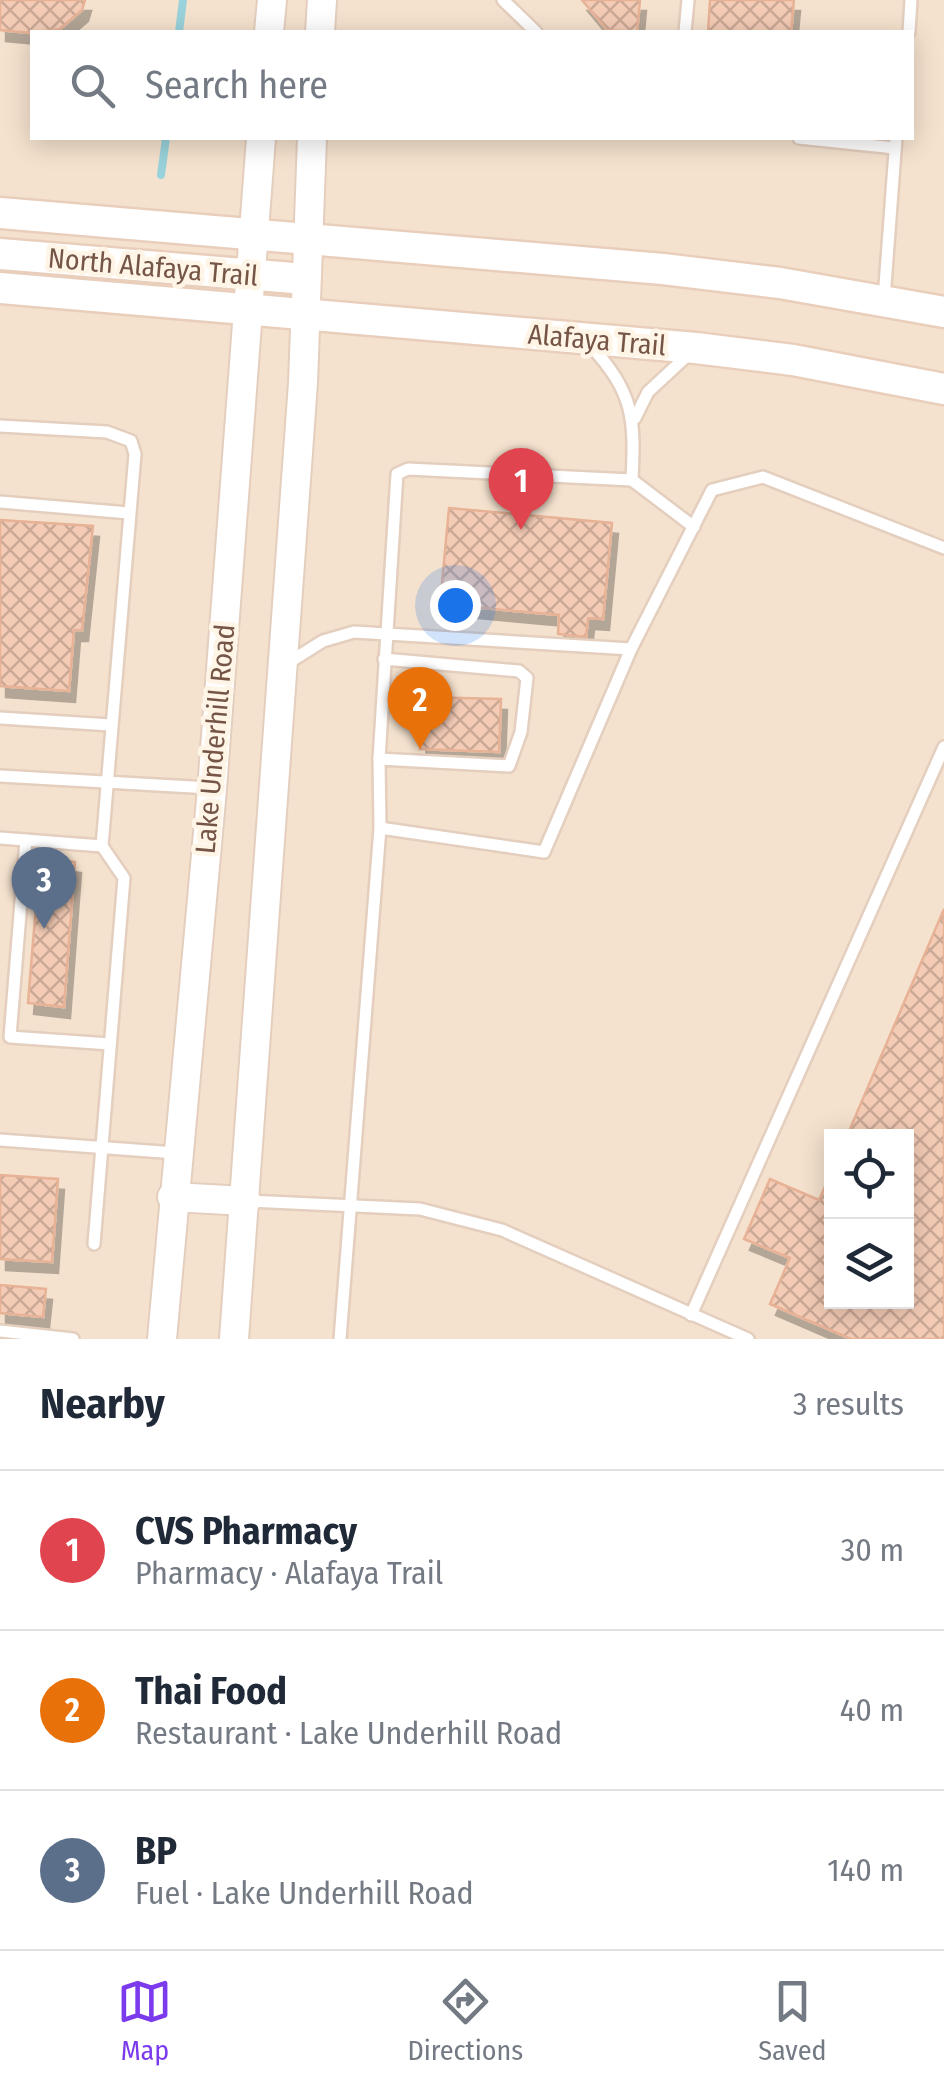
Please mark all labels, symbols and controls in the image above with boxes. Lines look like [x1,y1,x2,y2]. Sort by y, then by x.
search box [30,30,914,140]
icon: search [65,58,120,113]
text: Search here [145,62,328,108]
street label: North Alafaya Trail [47,241,259,293]
street label: Alafaya Trail [527,318,667,362]
pin: 1 [488,448,554,530]
your location [430,580,481,631]
street label: Lake Underhill Road [189,623,241,855]
pin: 2 [388,666,452,749]
pin: 3 [12,846,76,929]
map controls [824,1129,914,1309]
button: locate [824,1129,914,1219]
button: layers [824,1219,914,1309]
text: Nearby [40,1379,165,1429]
text: 3 results [793,1385,904,1423]
text: CVS Pharmacy [135,1508,357,1554]
text: 1 [66,1531,79,1569]
text: 30 m [841,1531,904,1569]
text: Pharmacy · Alafaya Trail [135,1554,443,1592]
text: Thai Food [135,1668,287,1714]
text: 2 [65,1691,80,1729]
text: 40 m [840,1691,904,1729]
text: Restaurant · Lake Underhill Road [135,1714,562,1752]
text: BP [135,1828,177,1874]
text: 3 [65,1851,80,1889]
text: 140 m [827,1851,904,1889]
text: Fuel · Lake Underhill Road [135,1874,474,1912]
tab: Map [117,1974,172,2067]
tab: Directions [407,1974,523,2067]
tab: Saved [758,1974,827,2067]

